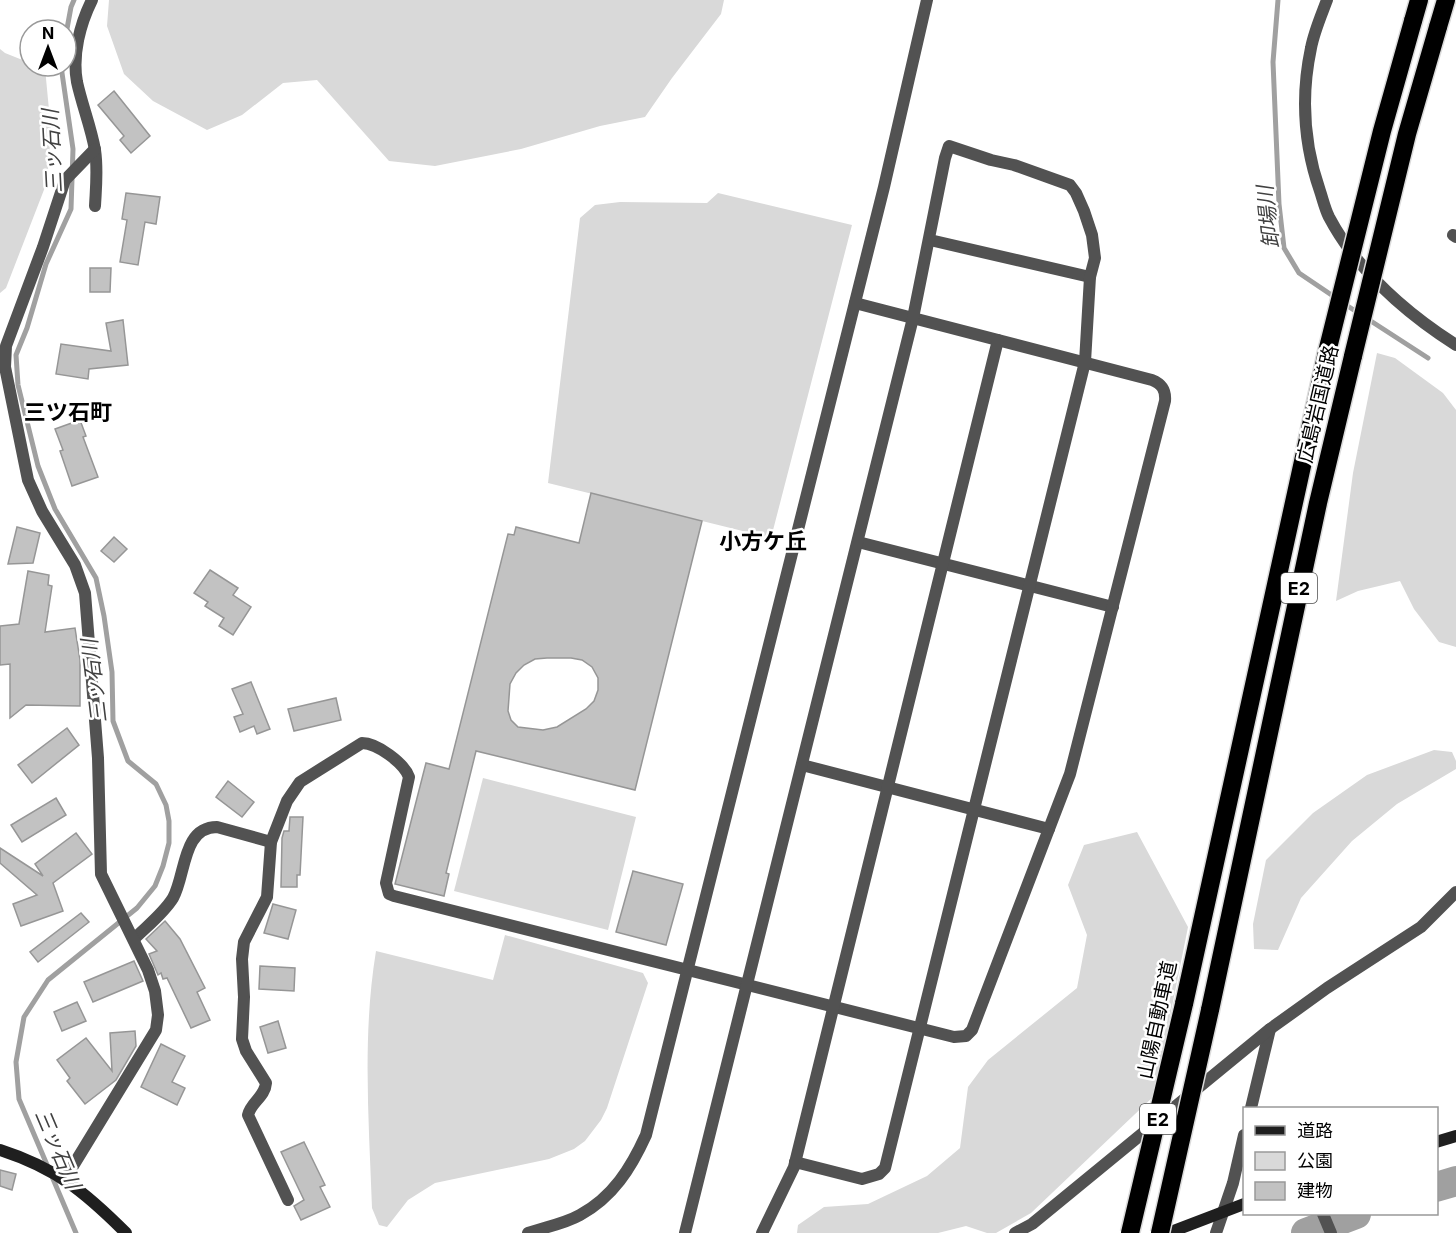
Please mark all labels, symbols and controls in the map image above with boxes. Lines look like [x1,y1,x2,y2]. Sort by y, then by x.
north arrow [18,18,78,78]
text: N [42,23,54,43]
water label: 三ッ石川 [37,106,67,194]
water label: 卸場川 [1252,182,1284,250]
street label: 広島岩国道路 [1293,343,1343,465]
district label: 三ツ石町 [24,399,112,425]
district label: 小方ケ丘 [719,528,807,554]
road number: E2 [1281,573,1317,603]
water label: 三ッ石川 [76,636,112,724]
street label: 山陽自動車道 [1133,959,1181,1081]
road number: E2 [1140,1104,1176,1134]
water label: 三ッ石川 [30,1105,87,1194]
legend [1243,1107,1438,1215]
text: 道路 [1297,1120,1333,1141]
text: 公園 [1297,1150,1333,1171]
text: 建物 [1297,1180,1333,1201]

